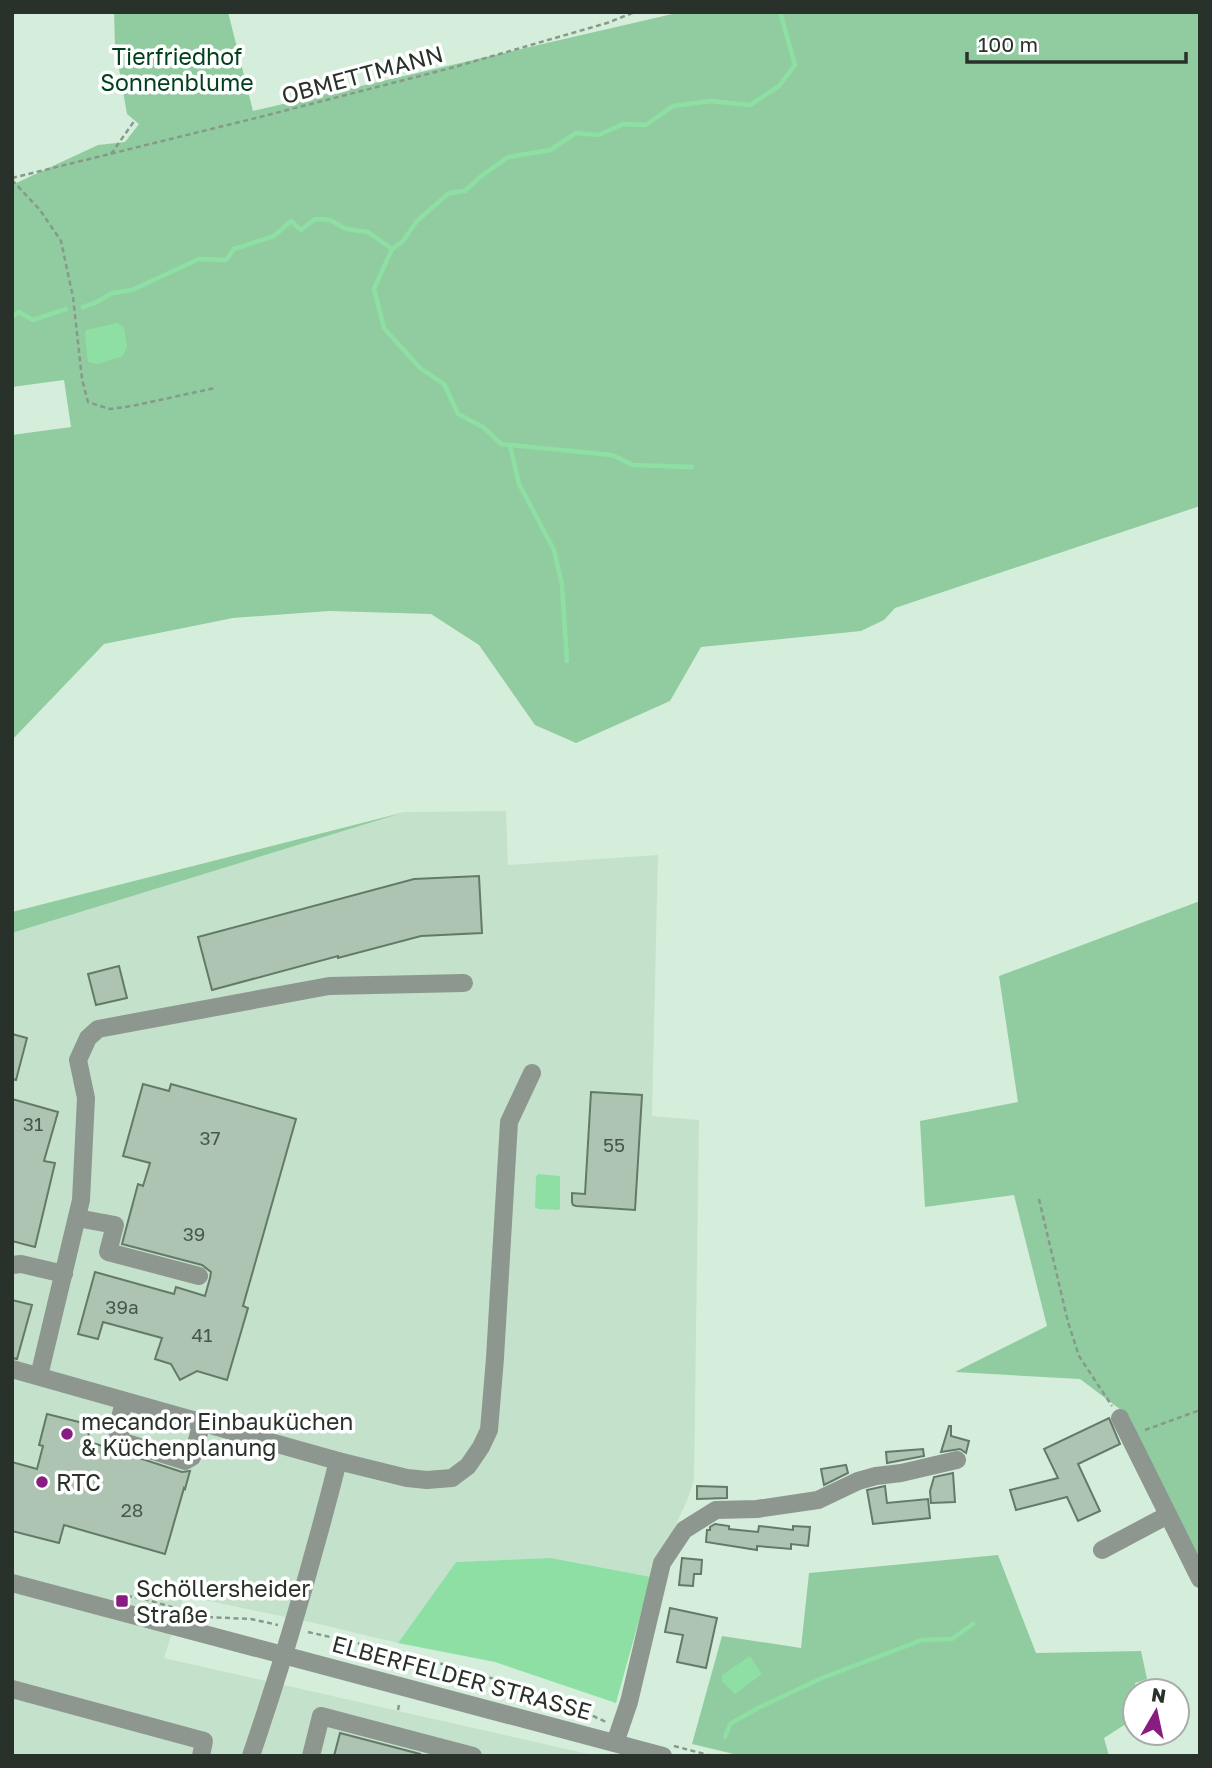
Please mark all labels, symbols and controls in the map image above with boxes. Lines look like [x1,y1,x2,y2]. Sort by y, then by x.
scale bar [967,21,1186,65]
text: 100 m [978,31,1038,57]
street label: OBMETTMANN [278,39,446,109]
park label: Tierfriedhof Sonnenblume [100,42,254,96]
house number: 31 [23,1112,43,1135]
house number: 37 [199,1126,221,1149]
house number: 55 [603,1133,625,1156]
house number: 39 [183,1222,205,1245]
house number: 39a [105,1295,139,1318]
house number: 41 [192,1323,212,1346]
place label: mecandor Einbauküchen & Küchenplanung [81,1407,354,1461]
marker: mecandor Einbauküchen & Küchenplanung [59,1426,75,1442]
place label: RTC [56,1468,101,1496]
marker: RTC [34,1474,50,1490]
house number: 28 [121,1498,143,1521]
place label: Schöllersheider Straße [136,1574,310,1628]
marker: Schöllersheider Straße [114,1593,130,1609]
street label: ELBERFELDER STRASSE [329,1629,595,1725]
north arrow [1121,1677,1191,1747]
text: N [1150,1682,1168,1707]

